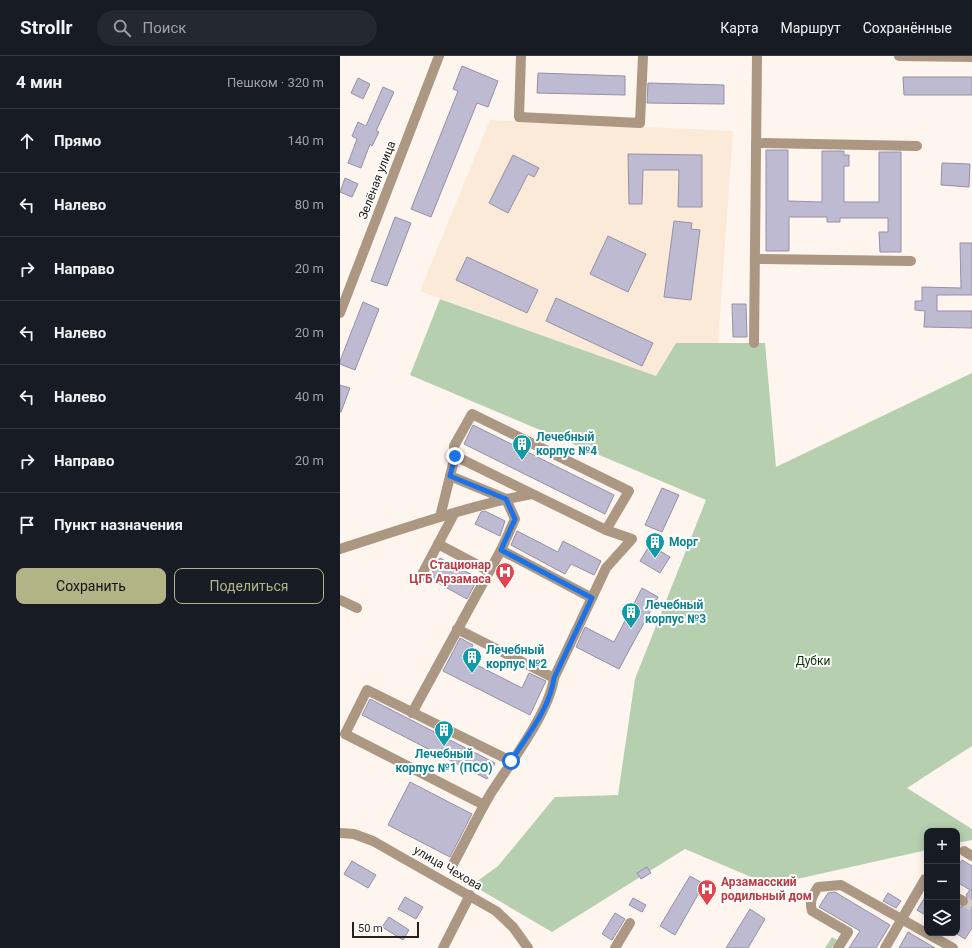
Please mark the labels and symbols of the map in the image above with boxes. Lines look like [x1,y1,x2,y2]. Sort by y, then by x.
street label: Зелёная улица [356,139,398,221]
place label: Лечебный корпус №4 [536,430,597,458]
building icon: Лечебный корпус №4 [511,433,533,461]
route end [446,447,464,465]
building icon: Морг [644,531,666,559]
place label: Морг [669,535,698,549]
place label: Стационар ЦГБ Арзамаса [409,558,492,586]
hospital icon: Стационар ЦГБ Арзамаса [494,561,516,589]
place label: Лечебный корпус №3 [645,598,706,626]
building icon: Лечебный корпус №3 [620,601,642,629]
place label: Лечебный корпус №2 [486,643,547,671]
building icon: Лечебный корпус №2 [461,646,483,674]
park label: Дубки [796,654,830,668]
building icon: Лечебный корпус №1 (ПСО) [433,719,455,747]
place label: Лечебный корпус №1 (ПСО) [395,747,493,775]
route start [502,752,520,770]
street label: улица Чехова [411,843,485,893]
place label: Арзамасский родильный дом [721,875,812,903]
hospital icon: Арзамасский родильный дом [696,878,718,906]
scale bar [352,920,419,939]

